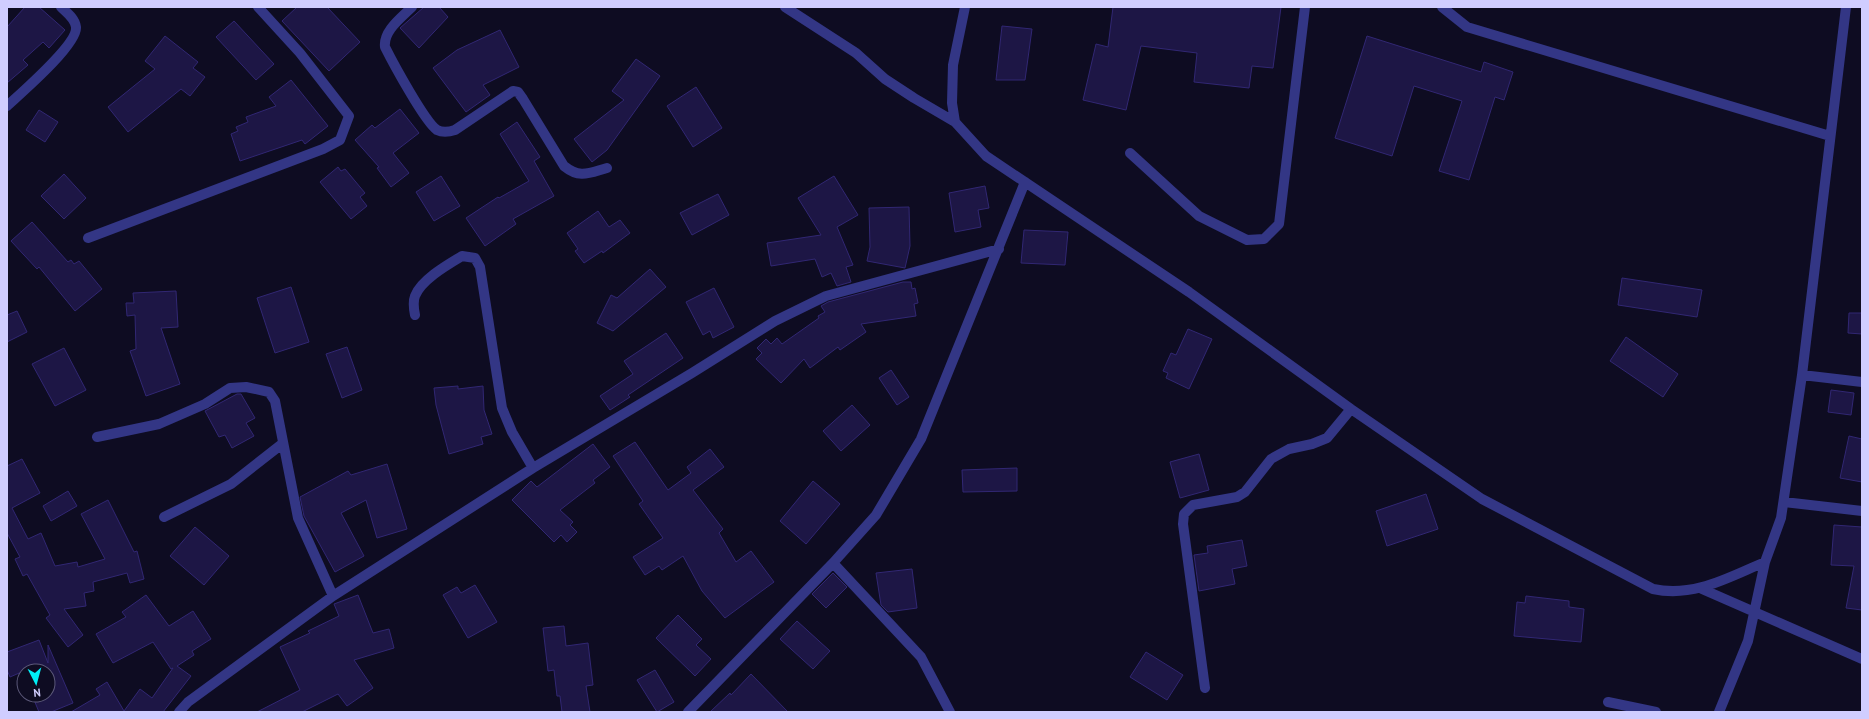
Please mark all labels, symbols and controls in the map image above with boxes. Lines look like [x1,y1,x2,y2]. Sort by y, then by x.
north arrow [16,663,56,703]
text: N [33,686,41,700]

